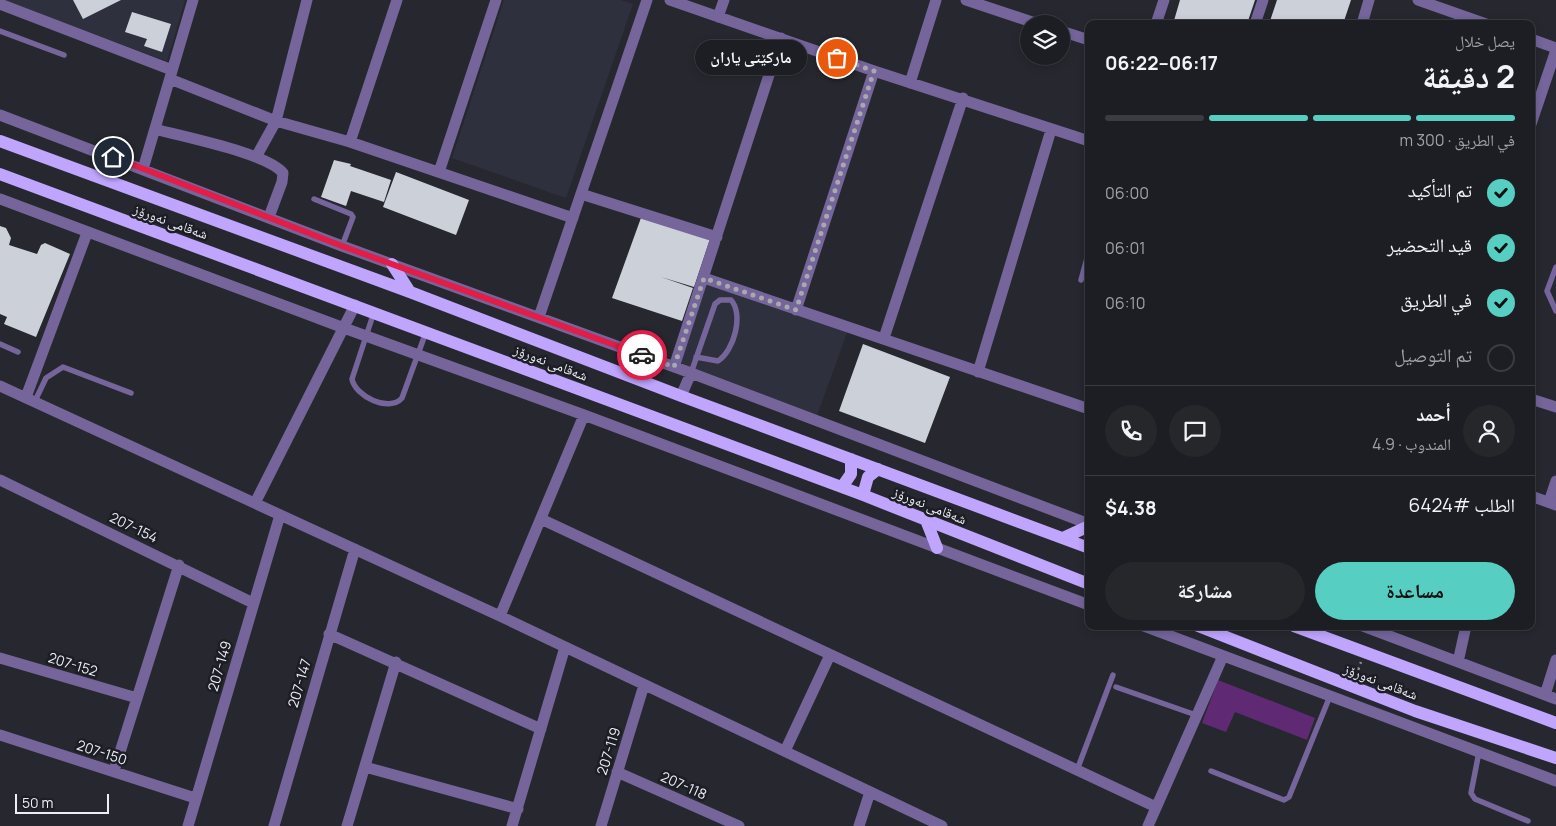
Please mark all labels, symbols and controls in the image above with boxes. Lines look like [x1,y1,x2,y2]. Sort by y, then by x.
map controls [1020,15,1070,65]
button: layers [1020,15,1070,65]
text: يصل خلال [1455,30,1515,52]
pin [816,37,858,79]
callout: مارکێتی یاران [694,40,807,76]
icon: bag [823,44,851,72]
text: مارکێتی یاران [710,46,792,68]
text: 06:17–06:22 [1105,50,1218,76]
text: 2 دقيقة [1422,54,1515,98]
text: في الطريق · 300 m [1399,129,1515,151]
pin [92,136,134,178]
icon: home [99,143,127,171]
text: تم التأكيد [1408,177,1472,203]
icon: check [1487,179,1515,207]
text: 06:00 [1105,182,1149,204]
street label: شەقامی نەورۆز [130,198,211,243]
text: قيد التحضير [1387,232,1472,258]
icon: check [1487,234,1515,262]
text: 06:01 [1105,237,1145,259]
text: في الطريق [1400,287,1472,313]
icon: check [1487,289,1515,317]
text: 06:10 [1105,292,1145,314]
courier [617,330,667,380]
street label: شەقامی نەورۆز [510,339,591,385]
icon: car [628,341,656,369]
text: تم التوصيل [1394,342,1472,368]
text: أحمد [1416,401,1451,427]
button: phone [1105,405,1157,457]
button: chat [1169,405,1221,457]
button: person [1463,405,1515,457]
text: المندوب · 4.9 [1372,433,1451,455]
street label: شەقامی نەورۆز [889,481,970,528]
text: الطلب #6424 [1408,492,1515,518]
text: $4.38 [1105,495,1157,521]
street label: 207-154 [107,507,161,547]
button: مشاركة [1105,562,1305,620]
button: مساعدة [1315,562,1515,620]
street label: 207-149 [203,639,235,693]
street label: 207-152 [46,648,100,680]
street label: 207-147 [283,656,315,710]
street label: شەقامی نەورۆز [1340,658,1421,704]
street label: 207-119 [592,725,624,777]
street label: 207-150 [75,735,129,769]
street label: 207-118 [658,766,710,804]
scale bar [15,791,109,814]
text: 50 m [22,793,53,812]

